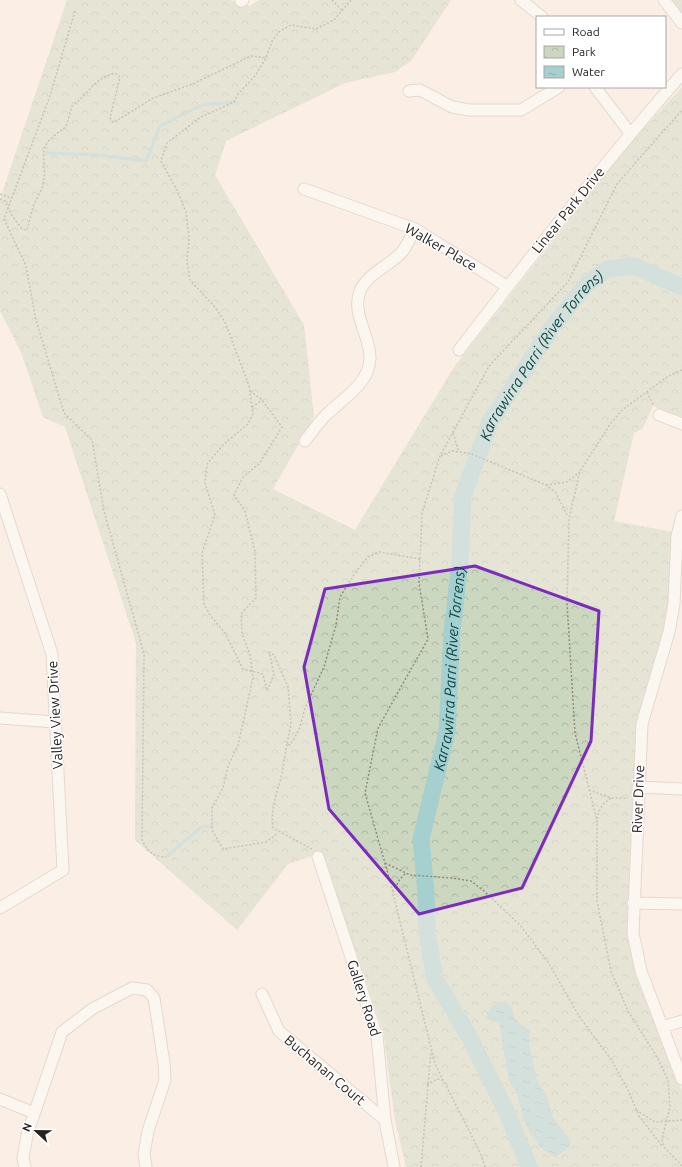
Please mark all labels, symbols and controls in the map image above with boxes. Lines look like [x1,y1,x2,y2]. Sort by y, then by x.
legend [536,16,666,88]
text: Road [572,25,600,38]
text: Park [572,45,596,58]
text: Water [572,65,605,78]
street label: Linear Park Drive [528,164,608,256]
street label: Walker Place [402,220,480,274]
water label: Karrawirra Parri (River Torrens) [476,266,607,443]
water label: Karrawirra Parri (River Torrens) [429,565,468,772]
street label: Valley View Drive [44,660,66,770]
street label: River Drive [629,765,647,833]
street label: Gallery Road [344,958,384,1038]
street label: Buchanan Court [281,1032,369,1109]
north arrow [16,1111,56,1151]
text: N [20,1121,34,1133]

